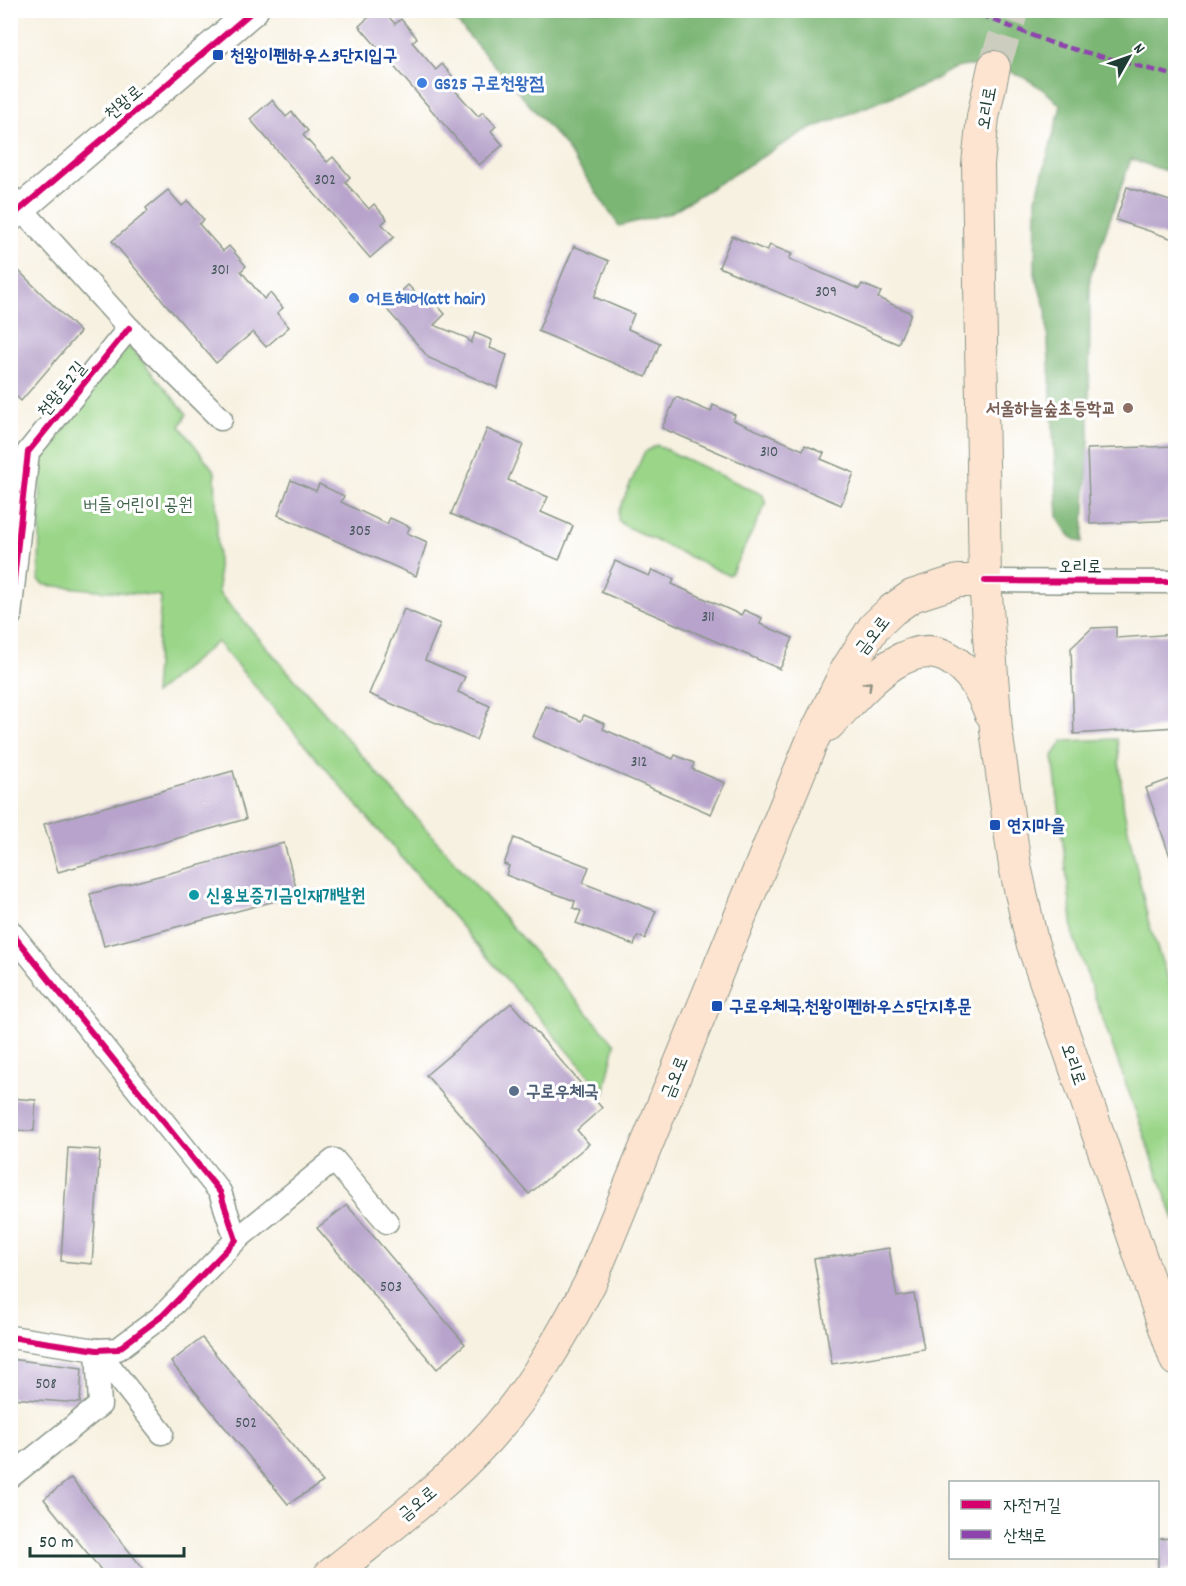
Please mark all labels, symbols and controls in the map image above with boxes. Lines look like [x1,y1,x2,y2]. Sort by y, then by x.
north arrow [1099,27,1159,87]
text: N [1127,39,1150,59]
place label: 천왕이펜하우스3단지입구 [230,45,397,70]
marker: 천왕이펜하우스3단지입구 [211,48,225,62]
place label: GS25 구로천왕점 [434,73,544,98]
marker: GS25 구로천왕점 [415,76,429,90]
street label: 천왕로 [100,80,149,127]
street label: 오리로 [972,85,1005,132]
house number: 302 [314,170,336,192]
house number: 301 [211,260,229,282]
house number: 309 [815,282,837,304]
place label: 어트헤어(att hair) [366,288,486,313]
marker: 어트헤어(att hair) [347,291,361,305]
street label: 천왕로2길 [33,357,94,424]
place label: 서울하늘숲초등학교 [986,398,1116,423]
marker: 서울하늘숲초등학교 [1121,401,1135,415]
house number: 310 [760,442,778,464]
park label: 버들 어린이 공원 [83,494,193,519]
house number: 305 [349,521,371,543]
street label: 오리로 [1058,556,1102,581]
house number: 311 [701,607,715,629]
street label: 금오로 [851,612,897,661]
one-way arrow [861,681,872,692]
house number: 312 [631,752,647,774]
place label: 연지마을 [1007,815,1065,840]
marker: 연지마을 [988,818,1002,832]
place label: 신용보증기금인재개발원 [206,885,365,910]
marker: 신용보증기금인재개발원 [187,888,201,902]
place label: 구로우체국.천왕이펜하우스5단지후문 [729,996,972,1021]
marker: 구로우체국.천왕이펜하우스5단지후문 [710,999,724,1013]
street label: 오리로 [1053,1040,1091,1089]
street label: 금오로 [657,1053,696,1103]
place label: 구로우체국 [526,1081,598,1106]
marker: 구로우체국 [507,1084,521,1098]
house number: 503 [380,1277,402,1299]
house number: 508 [35,1374,57,1396]
house number: 502 [235,1413,257,1435]
street label: 금오로 [394,1481,443,1528]
legend [949,1481,1159,1559]
text: 자전거길 [1003,1495,1061,1520]
scale bar [30,1520,184,1558]
text: 산책로 [1003,1525,1046,1550]
text: 50 m [39,1531,74,1556]

